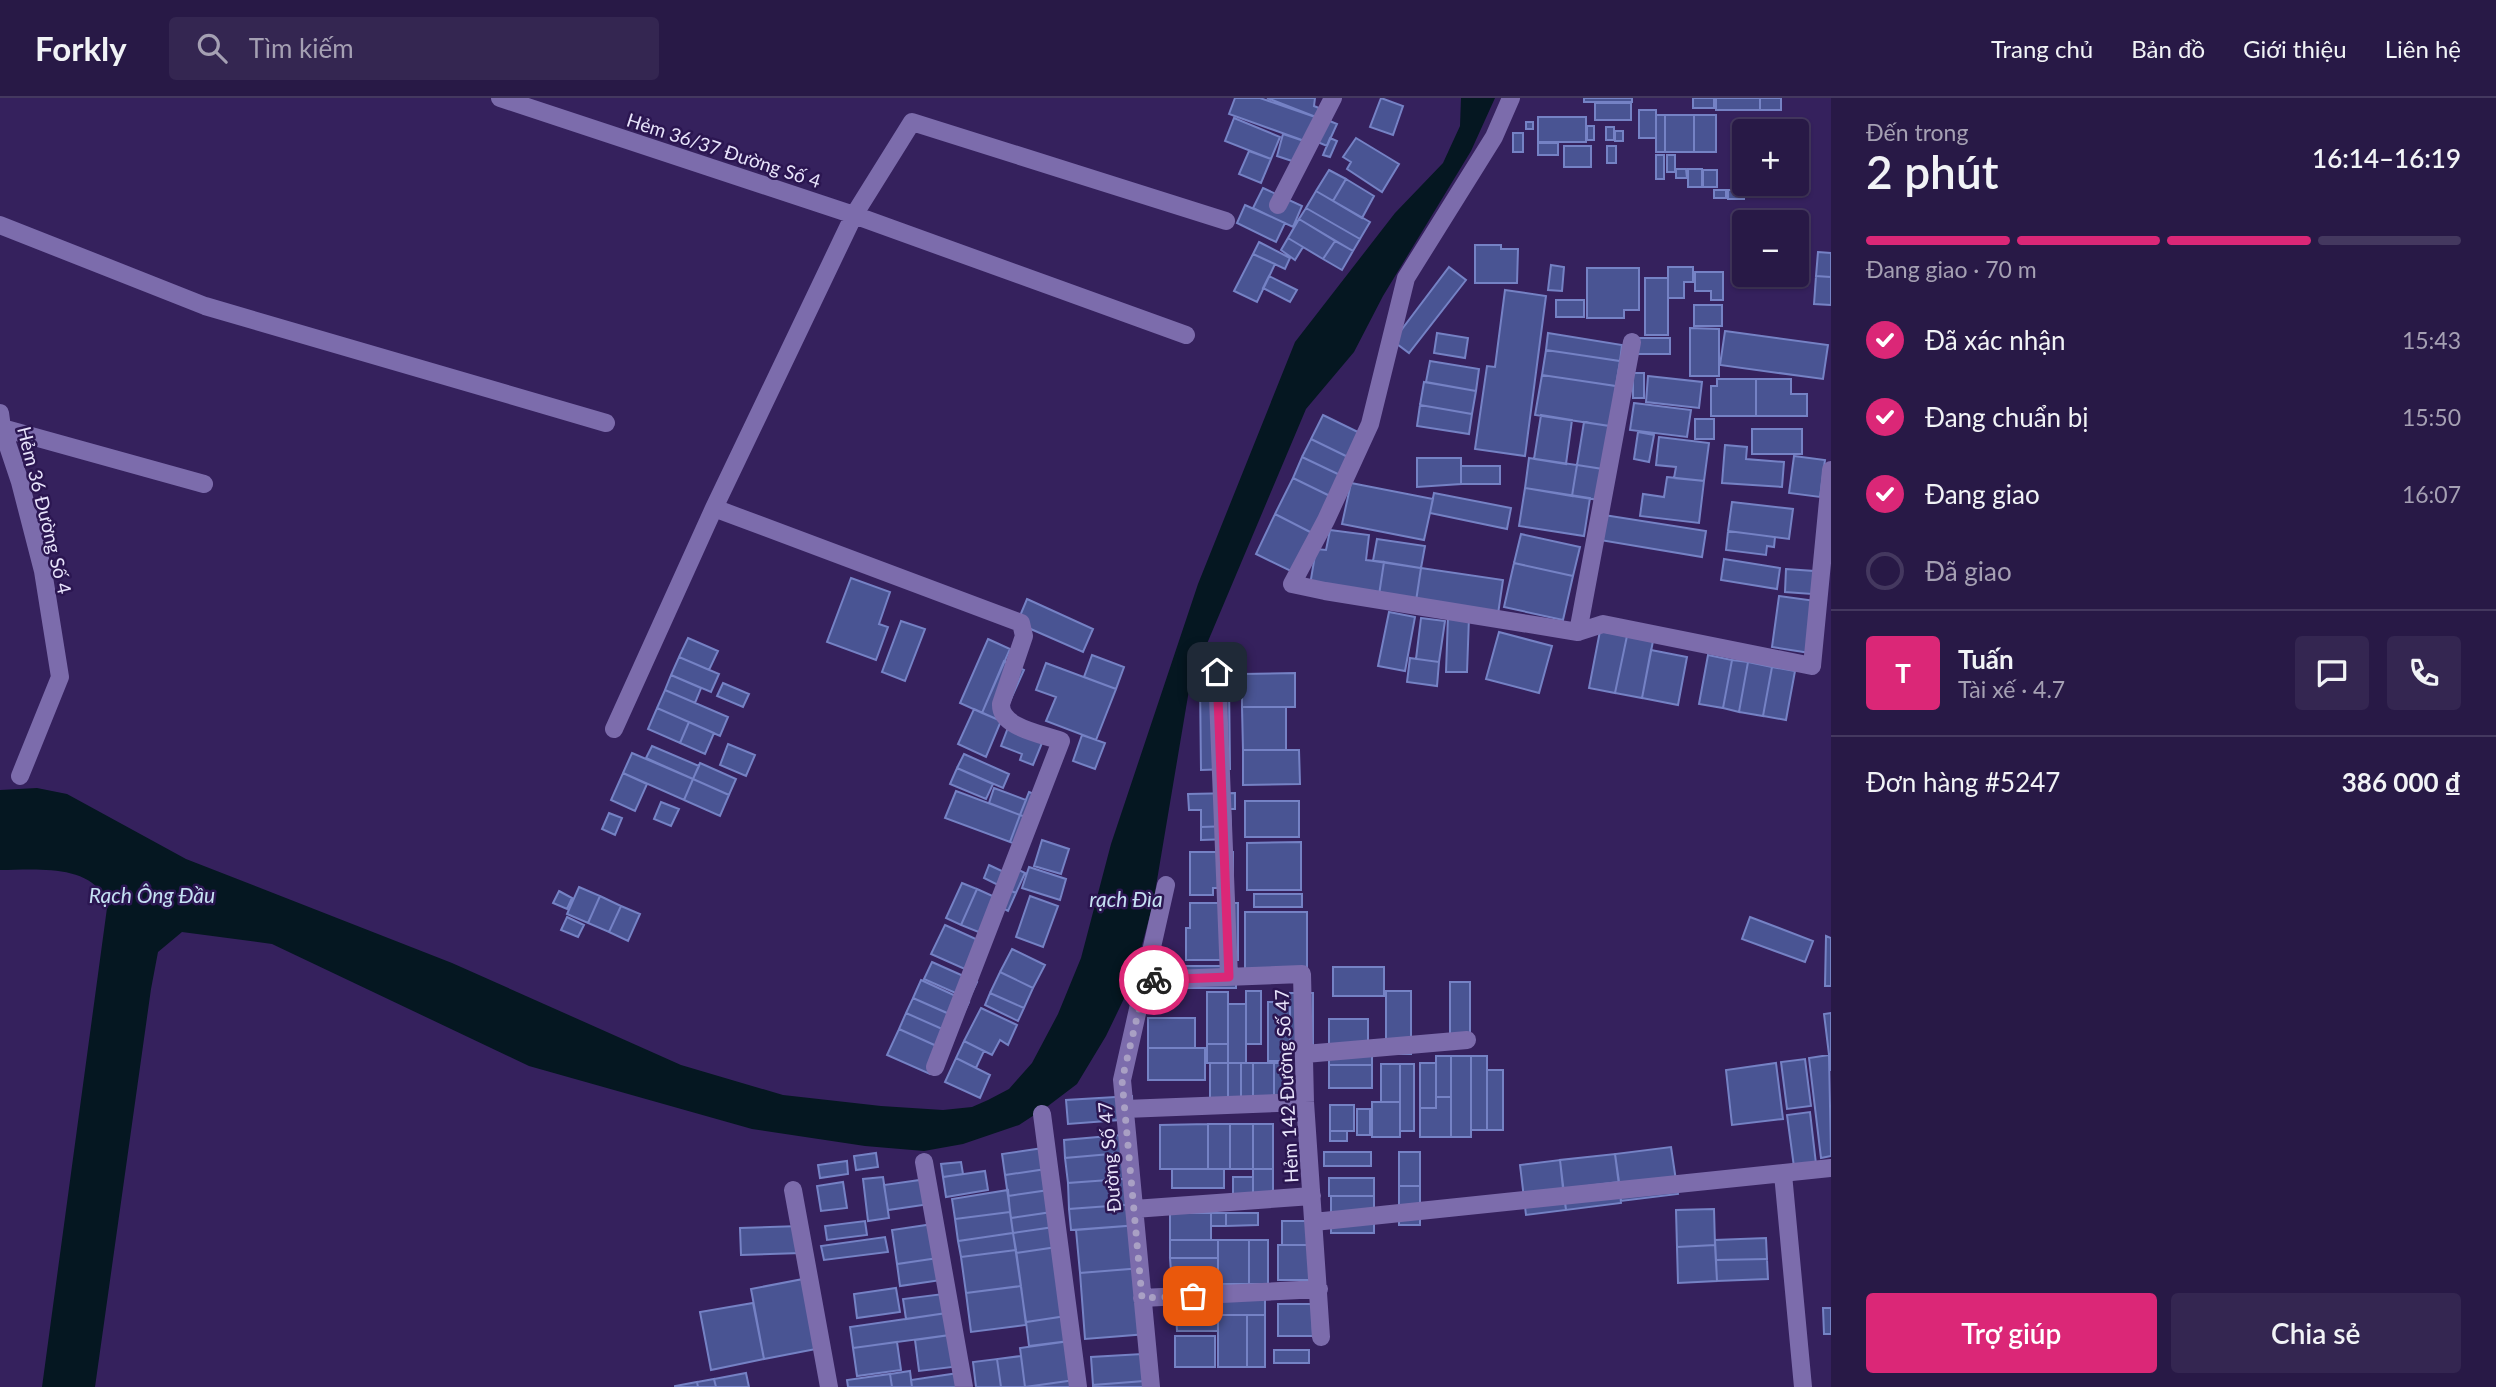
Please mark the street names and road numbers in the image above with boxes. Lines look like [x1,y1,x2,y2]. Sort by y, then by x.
street label: Hẻm 36/37 Đường Số 4 [624,108,824,192]
street label: Hẻm 36 Đường Số 4 [13,424,77,596]
street label: Hẻm 142 Đường Số 47 [1269,989,1303,1183]
street label: Đường Số 47 [1093,1101,1125,1213]

